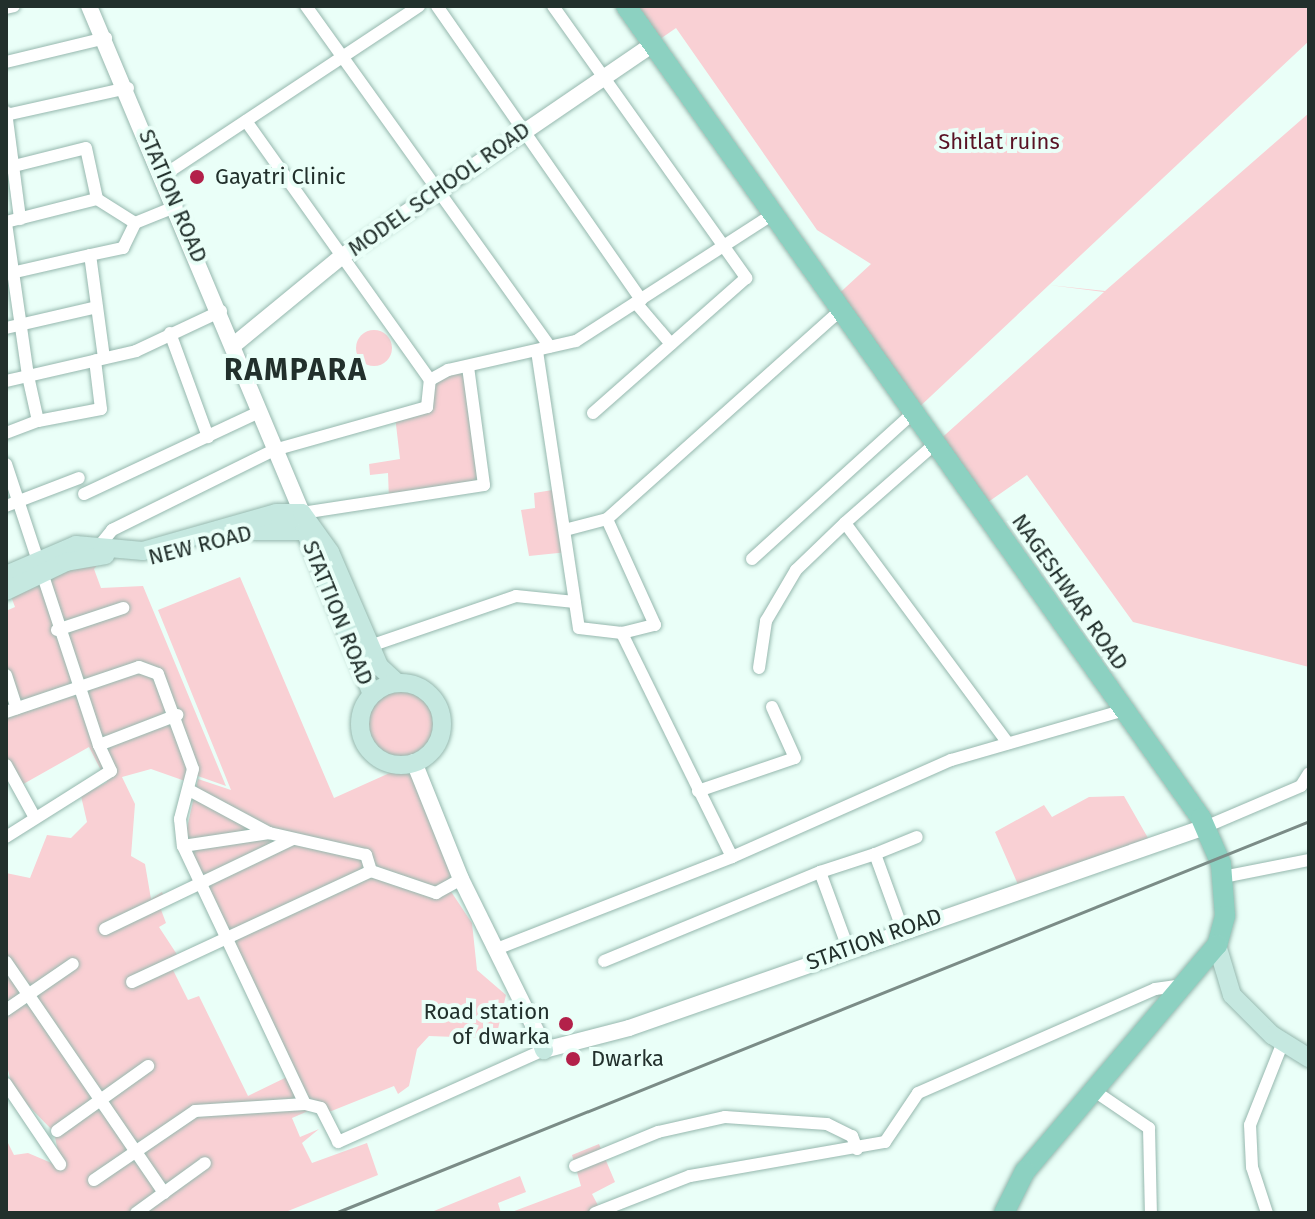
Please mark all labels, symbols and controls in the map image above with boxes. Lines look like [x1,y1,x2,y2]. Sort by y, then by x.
street label: MODEL SCHOOL ROAD [343,116,535,262]
street label: STATION ROAD [133,125,213,267]
park label: Shitlat ruins [938,129,1060,155]
place label: Gayatri Clinic [215,164,346,190]
marker: Gayatri Clinic [186,166,208,188]
district label: RAMPARA [224,352,368,388]
street label: NAGESHWAR ROAD [1006,509,1134,675]
street label: NEW ROAD [146,519,254,571]
street label: STATTION ROAD [297,537,379,689]
street label: STATION ROAD [803,902,945,976]
place label: Road station of dwarka [424,998,550,1050]
marker: Road station of dwarka [557,1015,575,1033]
place label: Dwarka [591,1046,664,1072]
marker: Dwarka [562,1048,584,1070]

